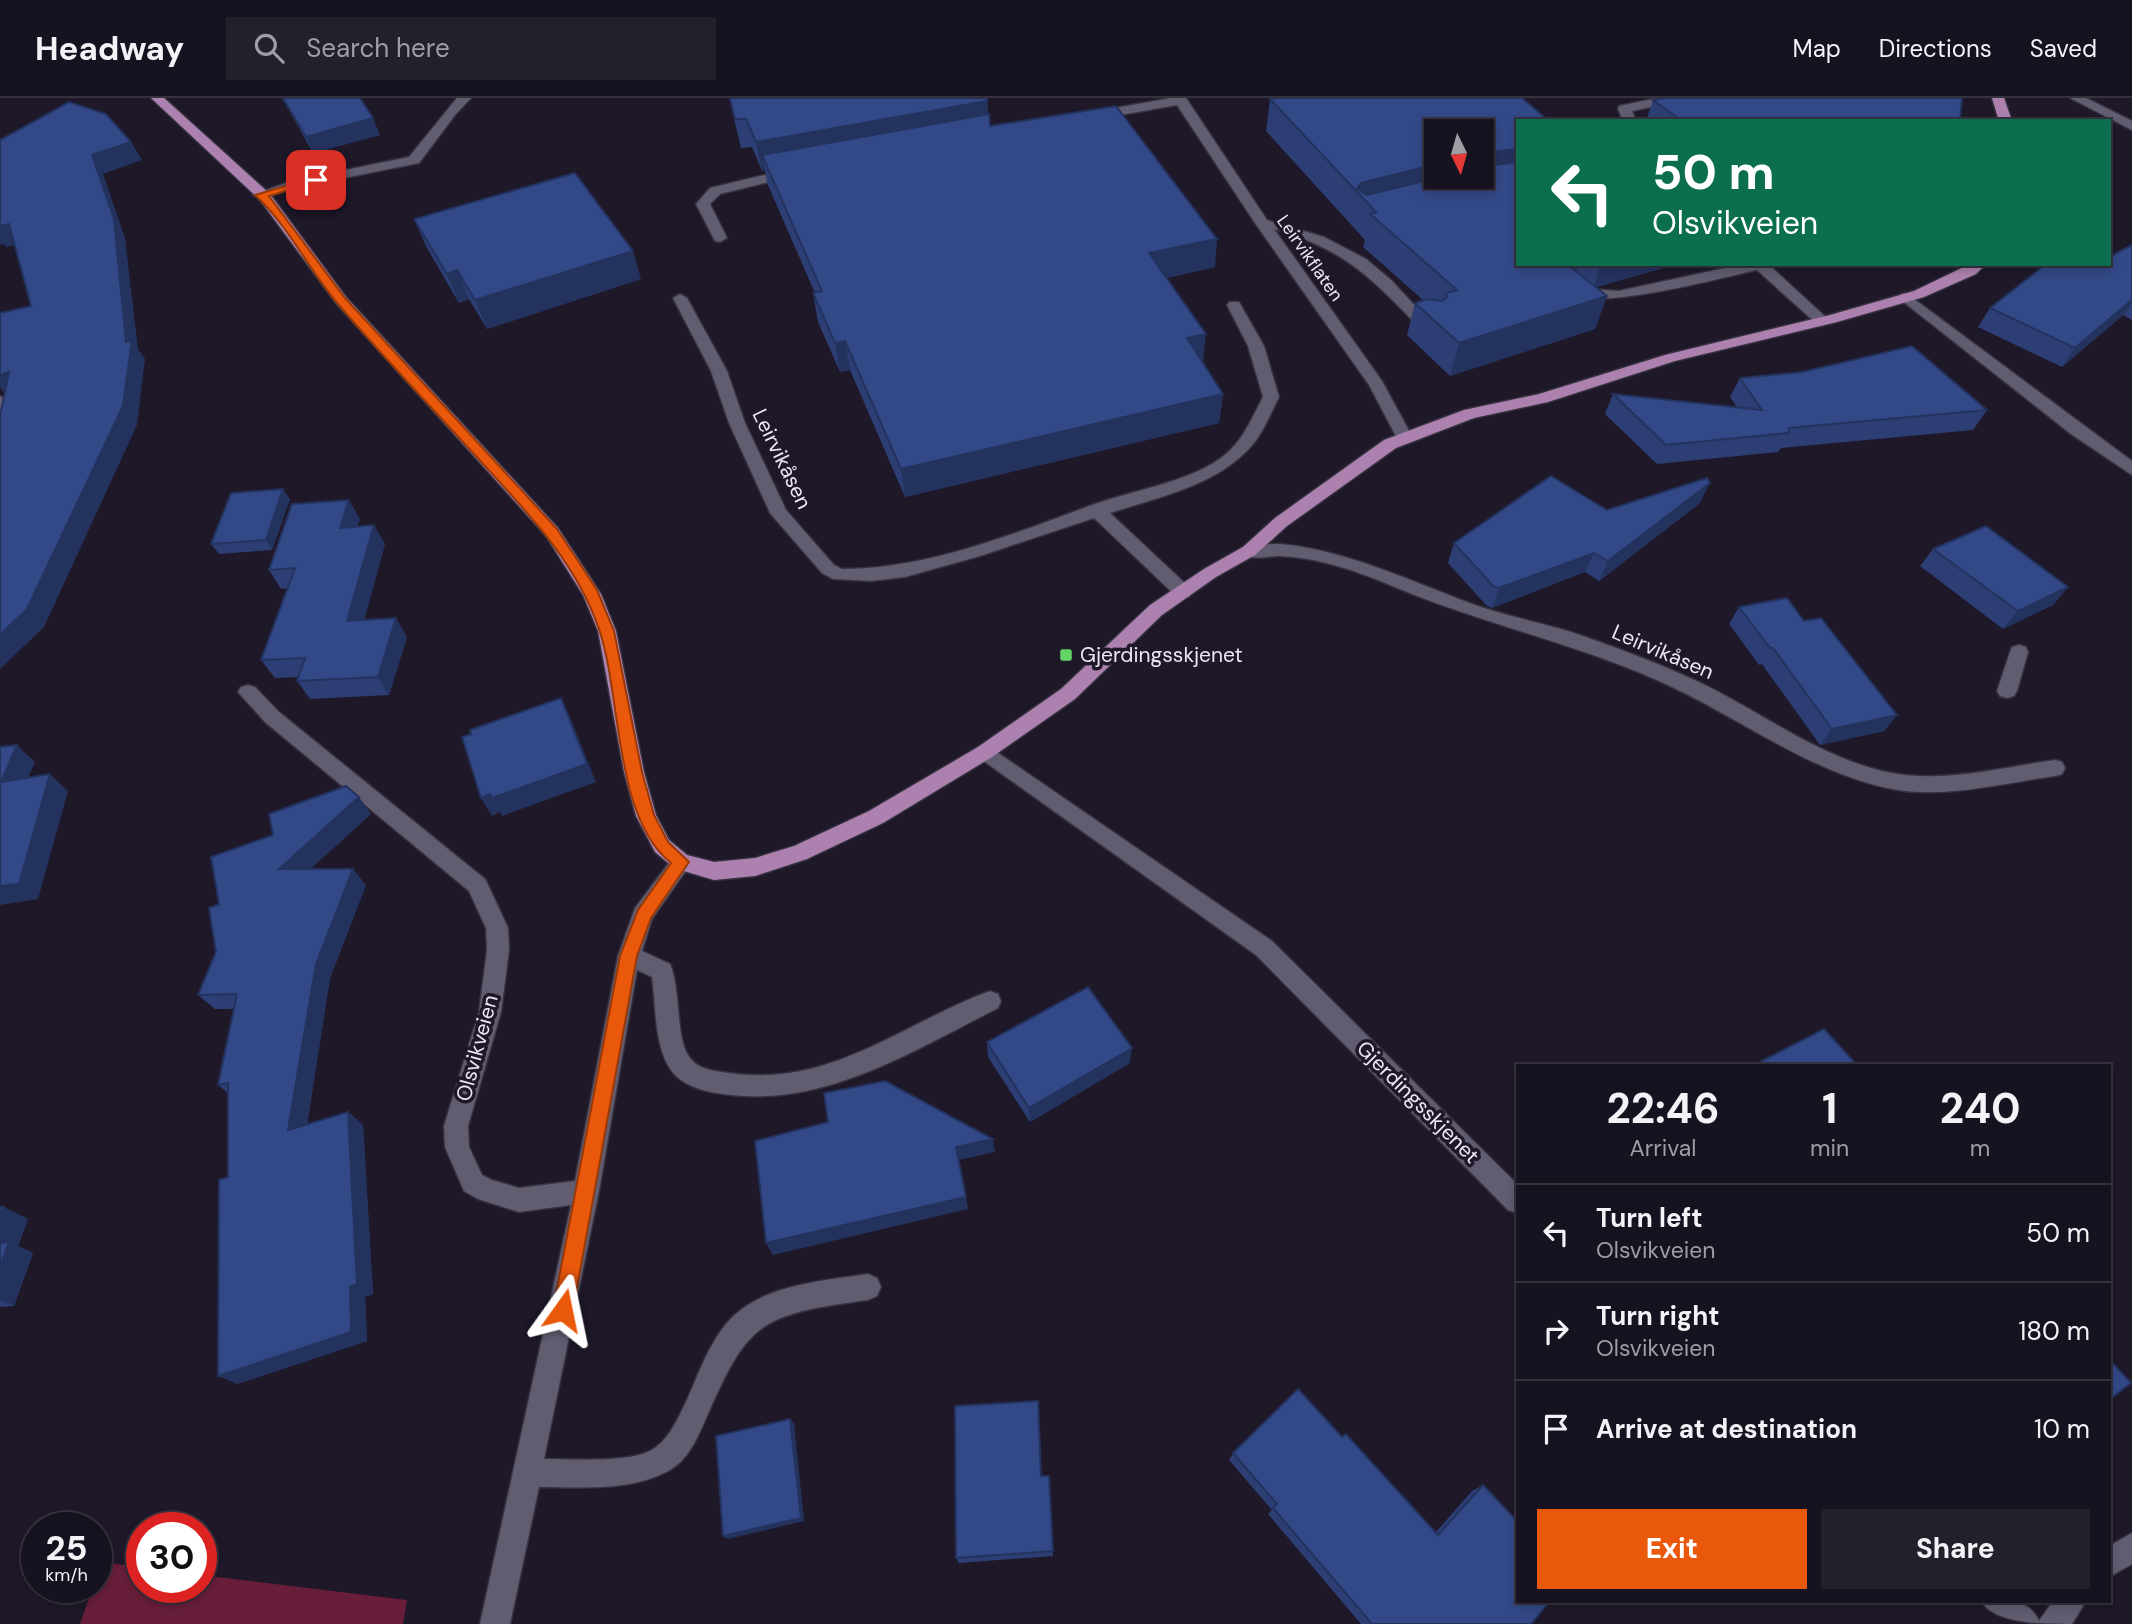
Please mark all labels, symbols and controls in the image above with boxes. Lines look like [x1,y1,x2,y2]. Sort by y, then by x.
search box [226,17,716,80]
text: Headway [35,27,184,70]
icon: search [250,29,288,67]
text: Search here [306,31,450,65]
text: Map [1793,33,1841,64]
text: Directions [1879,33,1992,64]
text: Saved [2030,33,2097,64]
north arrow [1424,119,1494,189]
map controls [1424,119,1494,189]
text: 50 m [1652,140,1775,204]
icon: left [1537,147,1628,238]
pin [286,150,346,210]
icon: arrive [297,161,335,199]
text: Olsvikveien [1652,202,1818,244]
street label: Leirvikflaten [1271,210,1349,306]
street label: Leirvikåsen [746,404,818,514]
street label: Leirvikåsen [1608,618,1718,686]
place label: Gjerdingsskjenet [1080,641,1243,669]
marker: Gjerdingsskjenet [1058,647,1074,663]
street label: Olsvikveien [449,992,505,1104]
street label: Gjerdingsskjenet [1351,1035,1485,1169]
text: 22:46 [1606,1081,1720,1136]
text: 1 [1822,1081,1837,1136]
text: 240 [1940,1081,2021,1136]
text: Arrival [1630,1133,1697,1163]
text: min [1810,1133,1849,1163]
text: m [1970,1133,1990,1163]
text: Turn left [1596,1201,1703,1235]
icon: left [1537,1214,1575,1252]
text: 50 m [2026,1216,2090,1250]
text: Olsvikveien [1596,1235,1716,1265]
position arrow [526,1273,600,1347]
text: Turn right [1596,1299,1720,1333]
icon: right [1537,1312,1575,1350]
text: 180 m [2018,1314,2090,1348]
text: Olsvikveien [1596,1333,1716,1363]
icon: arrive [1537,1410,1575,1448]
text: Arrive at destination [1596,1412,1857,1446]
text: 10 m [2034,1412,2090,1446]
button: Exit [1537,1509,1807,1589]
button: Share [1821,1509,2090,1589]
speed limit sign: 30 [126,1512,217,1603]
text: 25 [46,1525,87,1571]
text: km/h [45,1563,88,1587]

